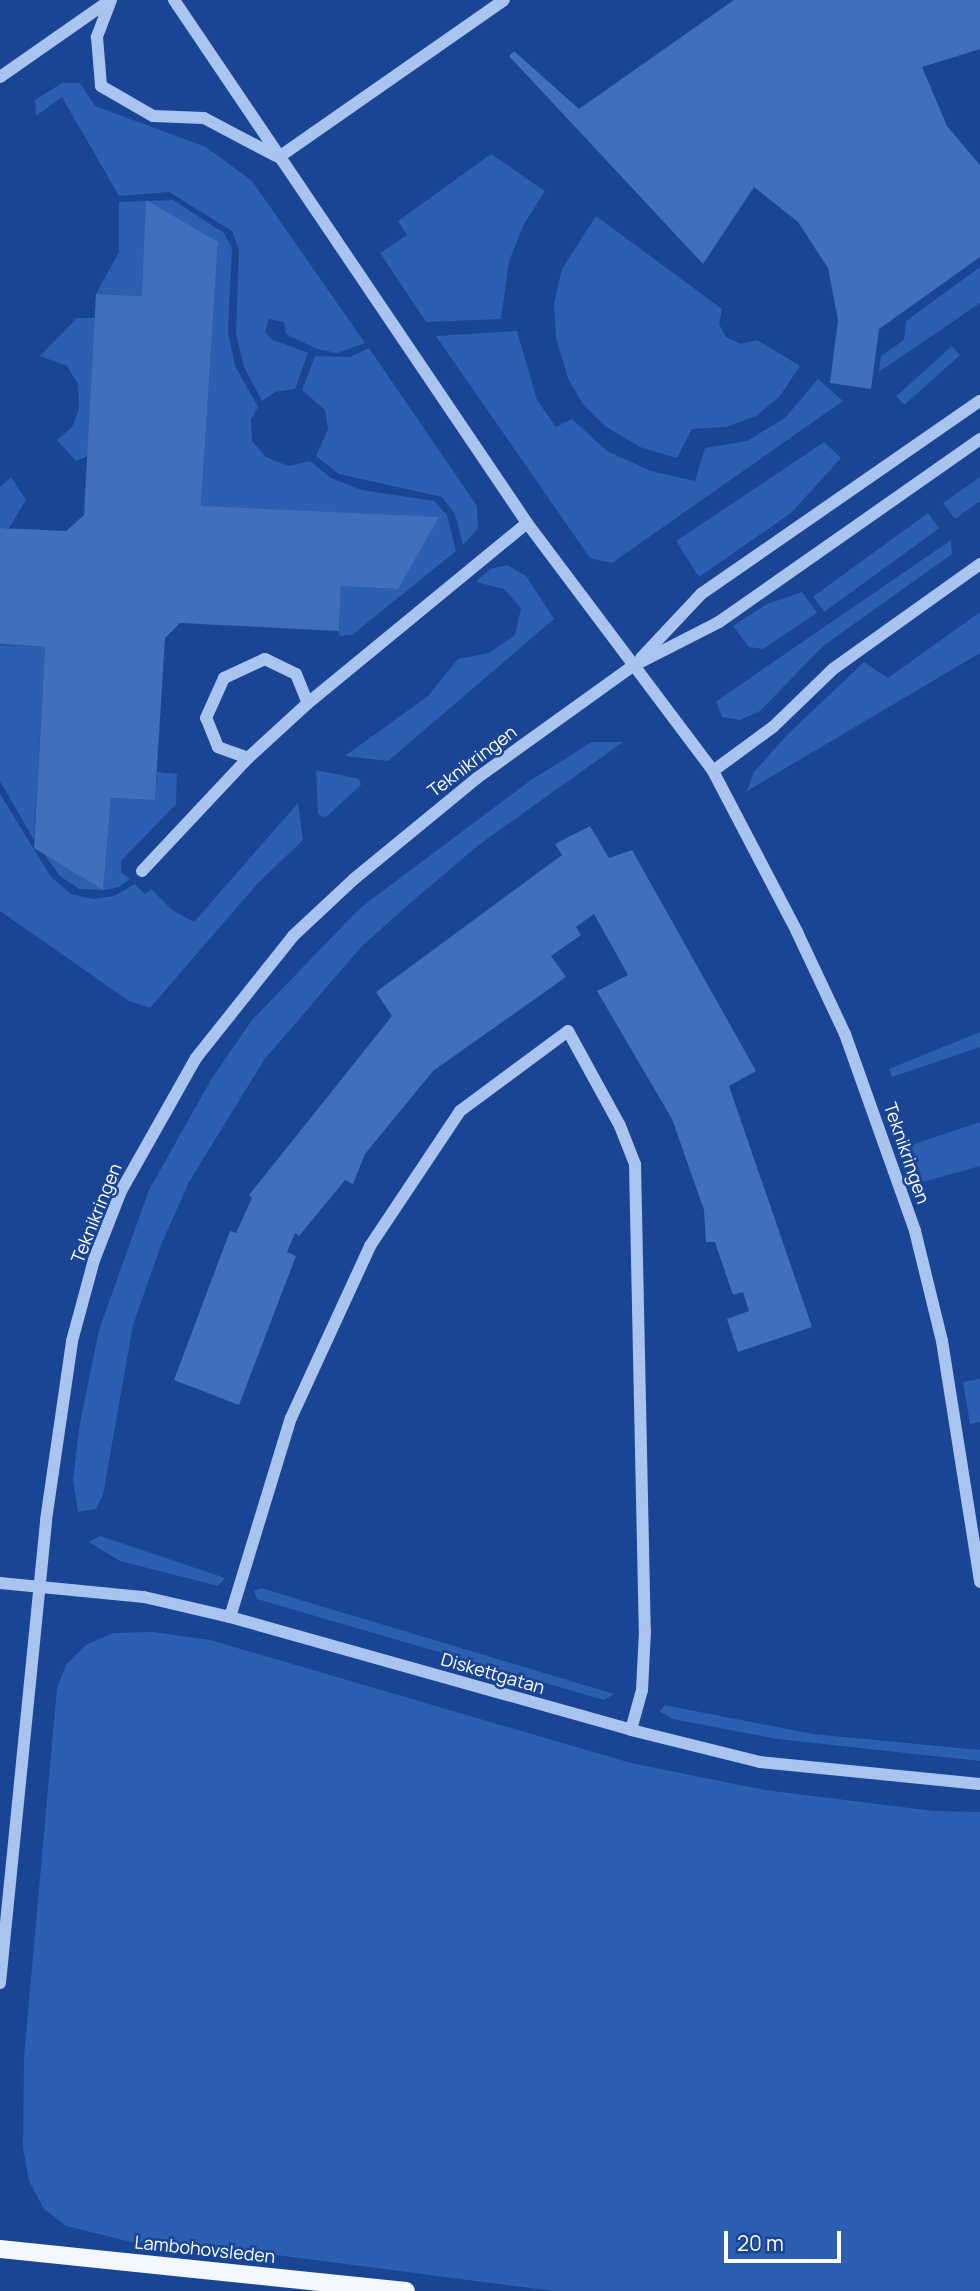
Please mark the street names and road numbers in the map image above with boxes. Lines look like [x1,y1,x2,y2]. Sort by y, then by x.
street label: Teknikringen [423,721,521,801]
street label: Teknikringen [880,1100,934,1206]
street label: Teknikringen [66,1160,126,1266]
street label: Diskettgatan [439,1648,547,1698]
street label: Lambohovsleden [134,2231,276,2267]

